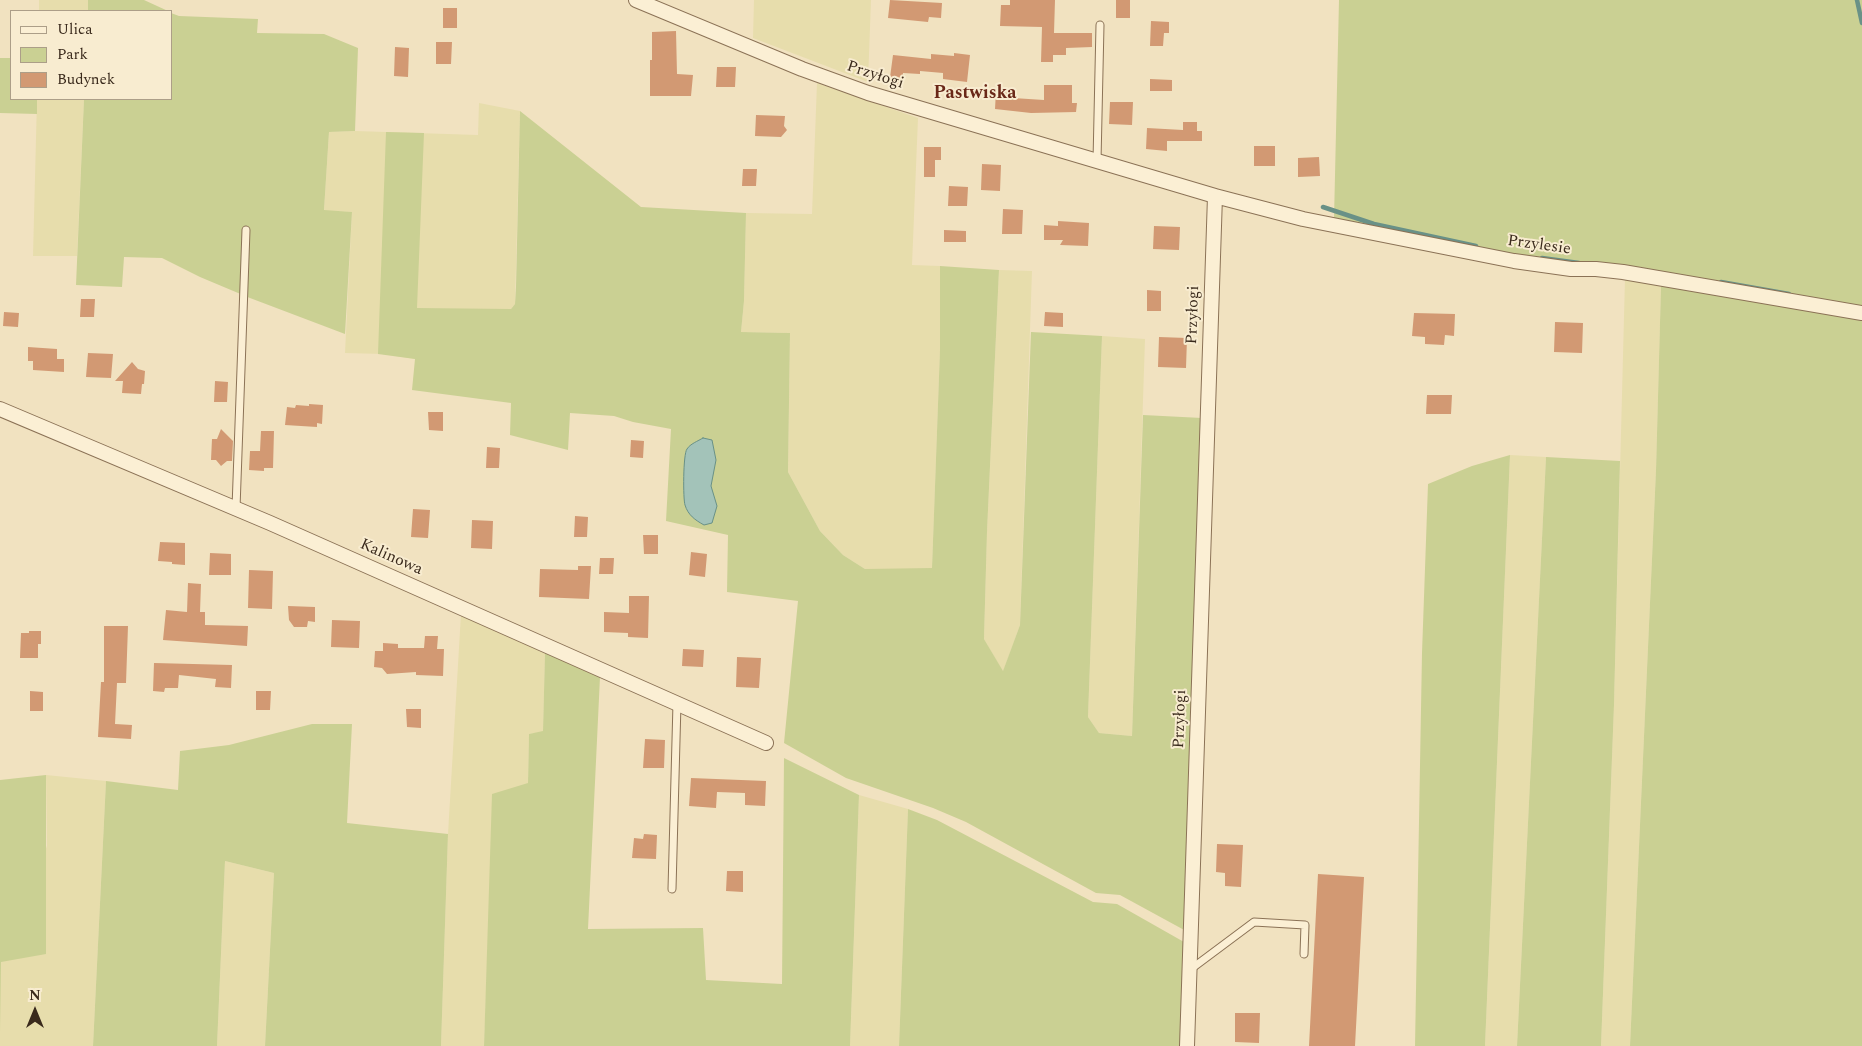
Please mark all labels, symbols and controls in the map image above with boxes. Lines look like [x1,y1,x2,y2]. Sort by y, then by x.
legend [10,10,172,100]
text: Ulica [57,18,93,41]
text: Park [57,43,88,66]
street label: Przyłogi [844,58,906,94]
text: Budynek [57,68,115,91]
district label: Pastwiska [933,83,1017,105]
street label: Przylesie [1506,232,1572,260]
street label: Przyłogi [1183,285,1205,345]
street label: Kalinowa [357,536,425,580]
street label: Przyłogi [1170,689,1192,749]
text: N [29,985,41,1006]
north arrow [10,986,60,1036]

